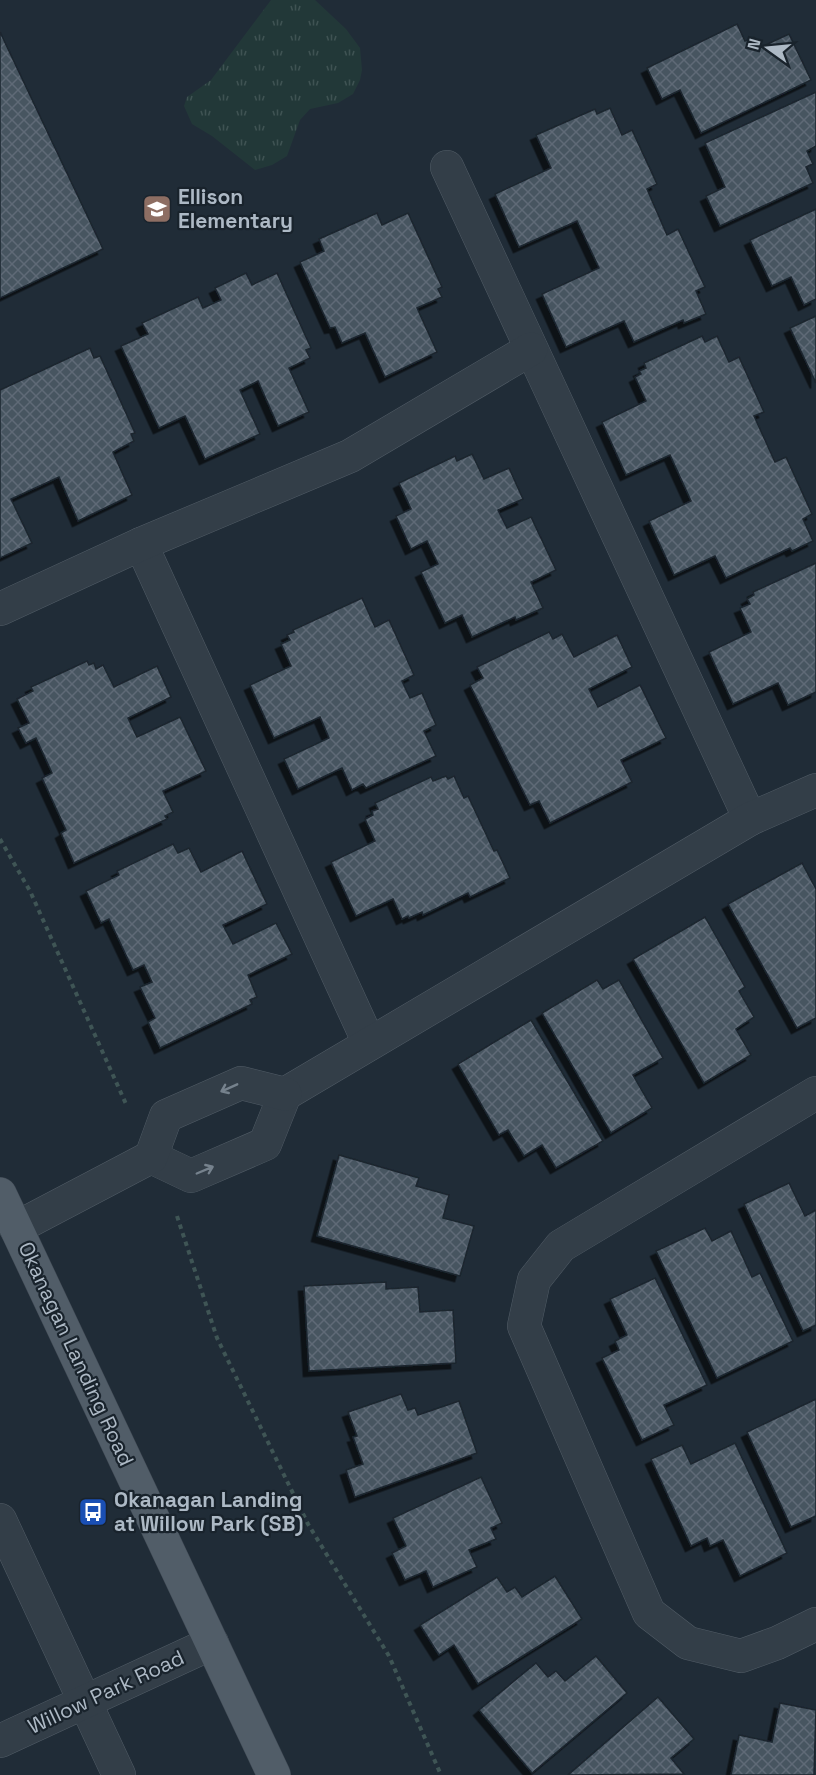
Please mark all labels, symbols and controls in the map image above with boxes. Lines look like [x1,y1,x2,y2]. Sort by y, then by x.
north arrow [738,18,798,78]
text: N [742,36,766,52]
place label: Ellison Elementary [178,183,293,234]
school or university icon: Ellison Elementary [141,193,173,225]
one-way arrow [221,1083,239,1095]
one-way arrow [195,1164,213,1175]
street label: Okanagan Landing Road [13,1237,140,1470]
place label: Okanagan Landing at Willow Park (SB) [114,1486,304,1537]
bus stop icon: Okanagan Landing at Willow Park (SB) [77,1496,109,1528]
street label: Willow Park Road [23,1644,188,1740]

